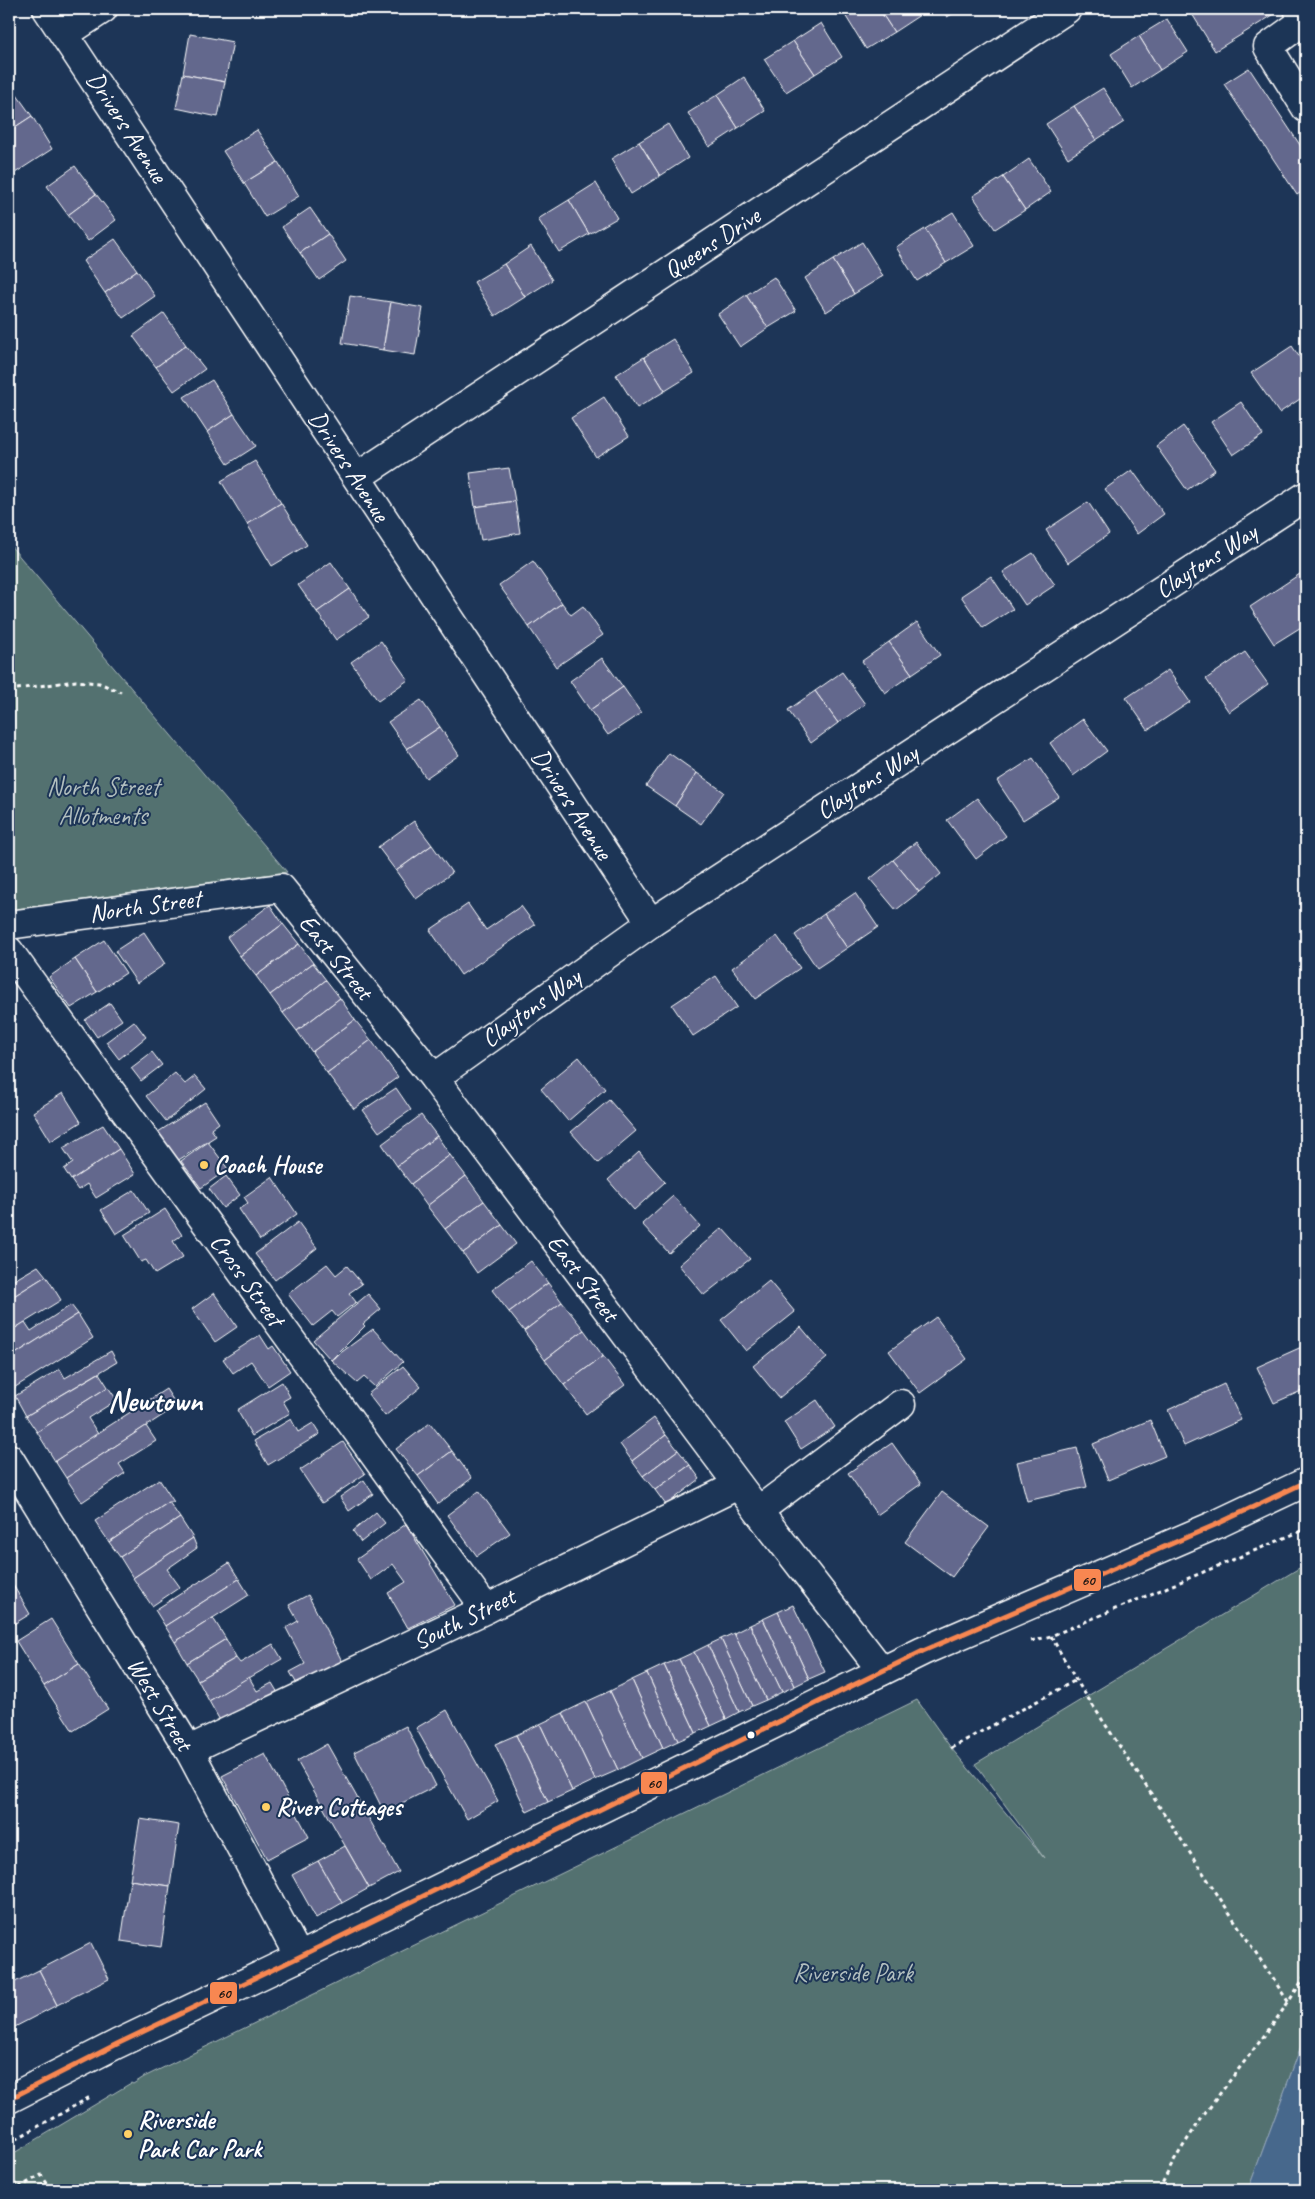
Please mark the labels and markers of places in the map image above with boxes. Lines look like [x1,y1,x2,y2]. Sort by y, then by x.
place label: Coach House [214,1149,323,1181]
marker: Coach House [198,1159,210,1171]
unlabelled marker [746,1730,756,1740]
place label: River Cottages [276,1791,404,1823]
marker: River Cottages [260,1801,272,1813]
place label: Riverside Park Car Park [138,2104,264,2165]
marker: Riverside Park Car Park [122,2128,134,2140]

